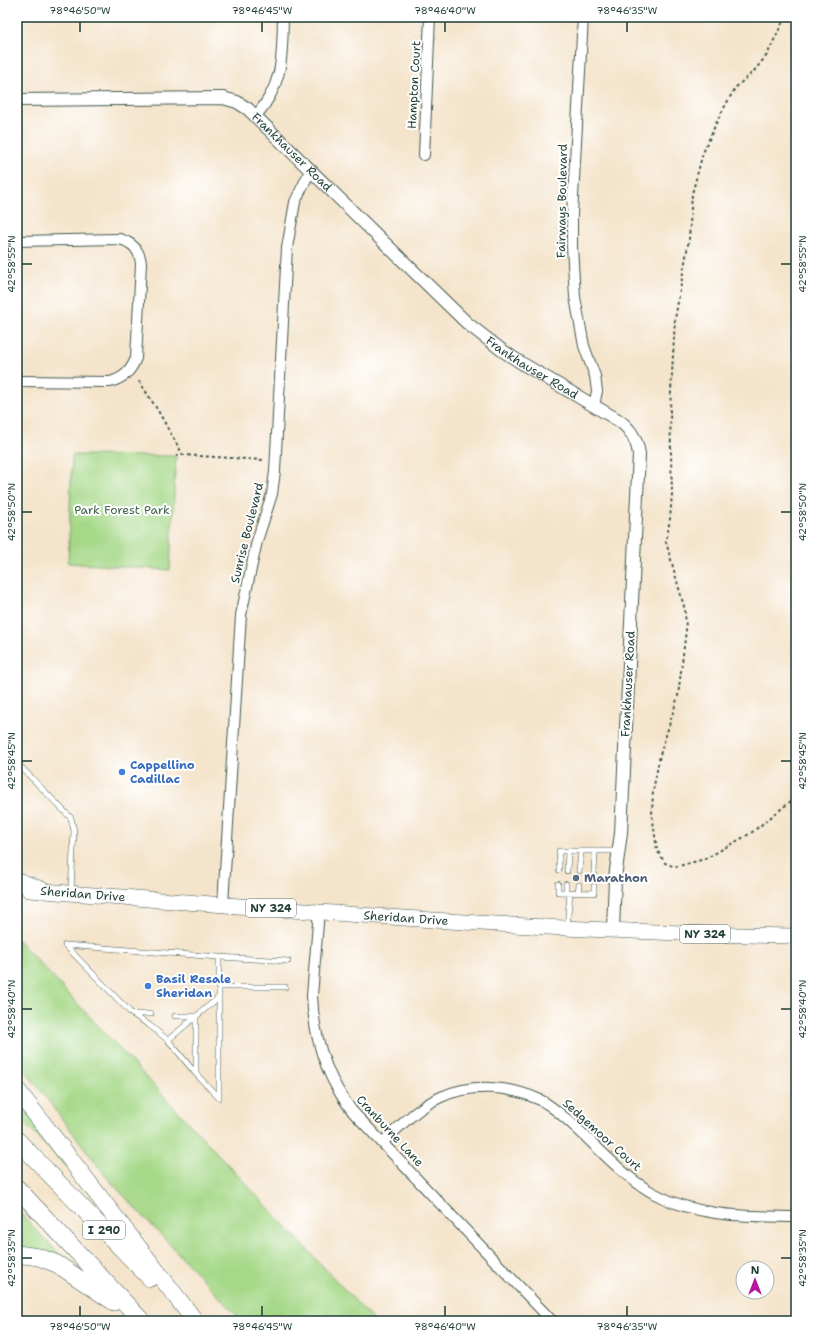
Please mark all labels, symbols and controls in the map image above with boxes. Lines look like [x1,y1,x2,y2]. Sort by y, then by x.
text: 78°46'50"W [49,4,111,17]
text: 78°46'45"W [232,4,293,17]
text: 78°46'40"W [414,4,476,17]
text: 78°46'35"W [597,4,658,17]
street label: Hampton Court [404,40,424,130]
street label: Frankhauser Road [248,109,336,195]
street label: Fairways Boulevard [553,143,571,258]
text: 42°58'55"N [5,235,18,293]
text: 42°58'55"N [796,235,809,293]
street label: Frankhauser Road [483,333,582,403]
street label: Sunrise Boulevard [227,481,267,585]
text: 42°58'50"N [5,483,18,541]
text: 42°58'50"N [796,483,809,541]
park label: Park Forest Park [74,502,170,518]
street label: Frankhauser Road [617,630,639,737]
text: 42°58'45"N [5,732,18,790]
text: 42°58'45"N [796,732,809,790]
place label: Cappellino Cadillac [130,757,195,787]
marker: Cappellino Cadillac [117,767,127,777]
place label: Marathon [584,870,648,886]
marker: Marathon [571,873,581,883]
street label: Sheridan Drive [40,883,126,905]
road number: NY 324 [246,899,296,917]
street label: Sheridan Drive [363,907,449,929]
road number: NY 324 [680,925,730,943]
place label: Basil Resale Sheridan [156,971,231,1001]
text: 42°58'40"N [5,980,18,1038]
text: 42°58'40"N [796,980,809,1038]
marker: Basil Resale Sheridan [143,981,153,991]
street label: Cranburne Lane [353,1092,427,1170]
street label: Sedgemoor Court [559,1095,645,1175]
road number: I 290 [83,1221,125,1239]
text: 42°58'35"N [5,1229,18,1287]
text: 42°58'35"N [796,1229,809,1287]
north arrow [735,1260,775,1300]
text: N [751,1263,760,1278]
text: 78°46'50"W [49,1320,111,1333]
text: 78°46'45"W [232,1320,293,1333]
text: 78°46'40"W [414,1320,476,1333]
text: 78°46'35"W [597,1320,658,1333]

